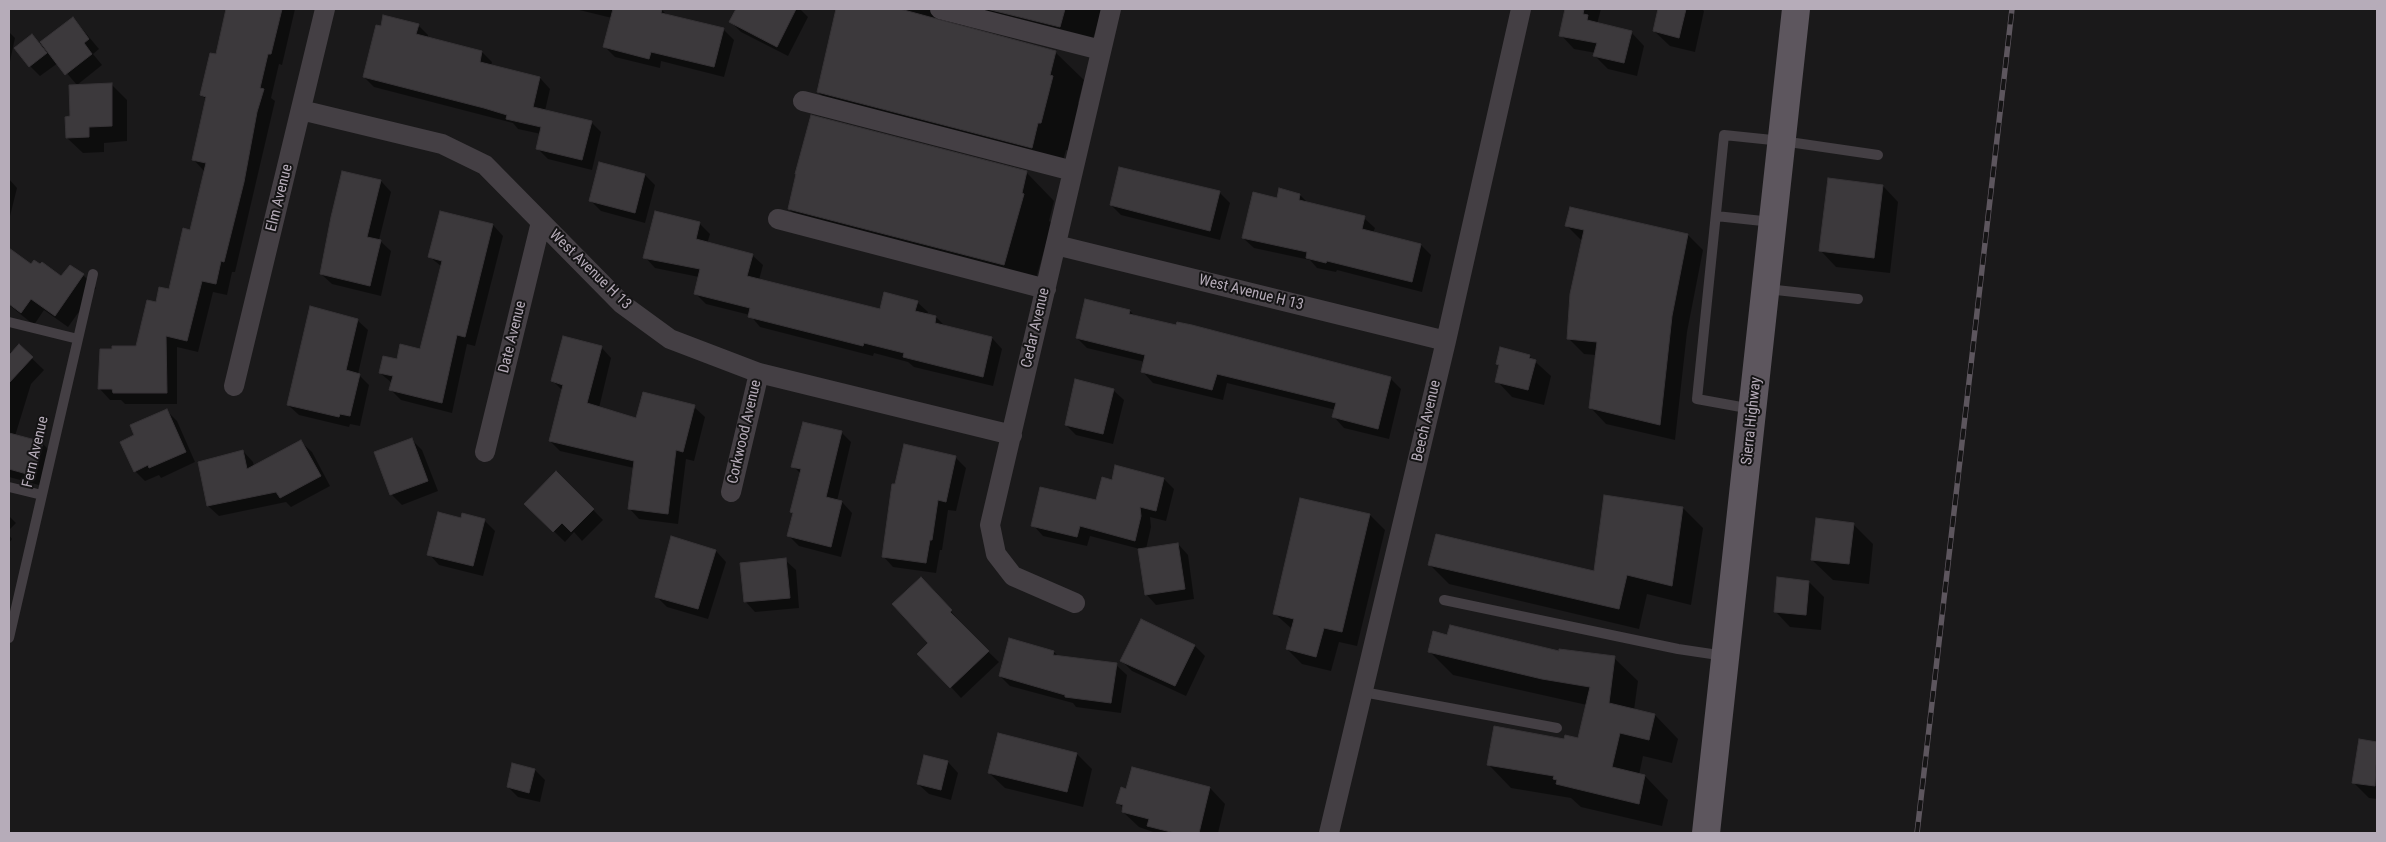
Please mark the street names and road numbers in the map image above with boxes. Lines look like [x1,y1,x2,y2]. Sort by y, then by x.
street label: Elm Avenue [263,162,297,234]
street label: West Avenue H 13 [545,226,635,314]
street label: West Avenue H 13 [1197,271,1305,315]
street label: Cedar Avenue [1018,286,1054,370]
street label: Date Avenue [495,299,531,375]
street label: Sierra Highway [1738,376,1766,466]
street label: Corkwood Avenue [724,378,766,486]
street label: Beech Avenue [1409,379,1445,463]
street label: Fern Avenue [19,415,53,489]

